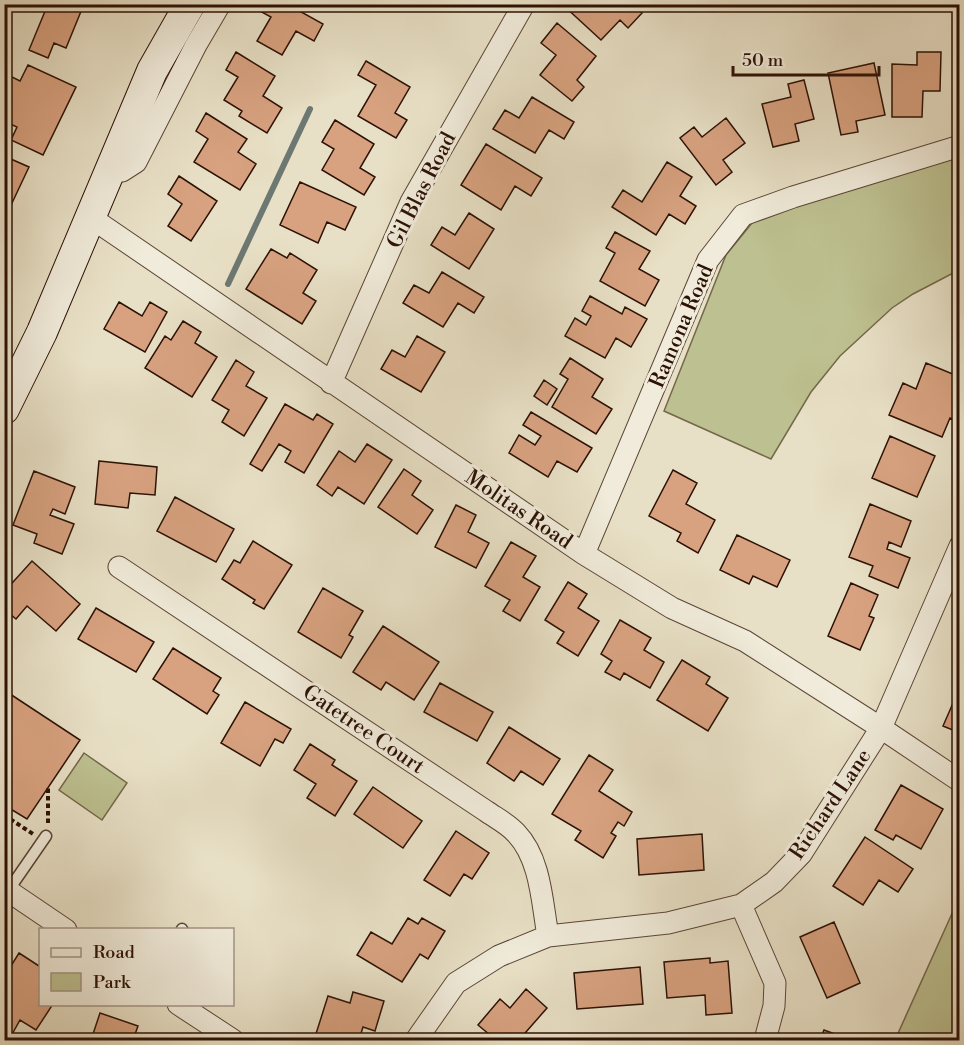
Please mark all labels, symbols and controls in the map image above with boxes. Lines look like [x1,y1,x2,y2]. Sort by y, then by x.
scale bar [733,39,878,77]
text: 50 m [742,49,784,72]
street label: Gil Blas Road [382,128,462,253]
street label: Ramona Road [644,260,720,392]
street label: Molitas Road [460,464,577,555]
street label: Gatetree Court [298,680,430,780]
street label: Richard Lane [784,744,877,865]
legend [39,928,234,1006]
text: Road [93,941,136,964]
text: Park [93,971,132,994]

